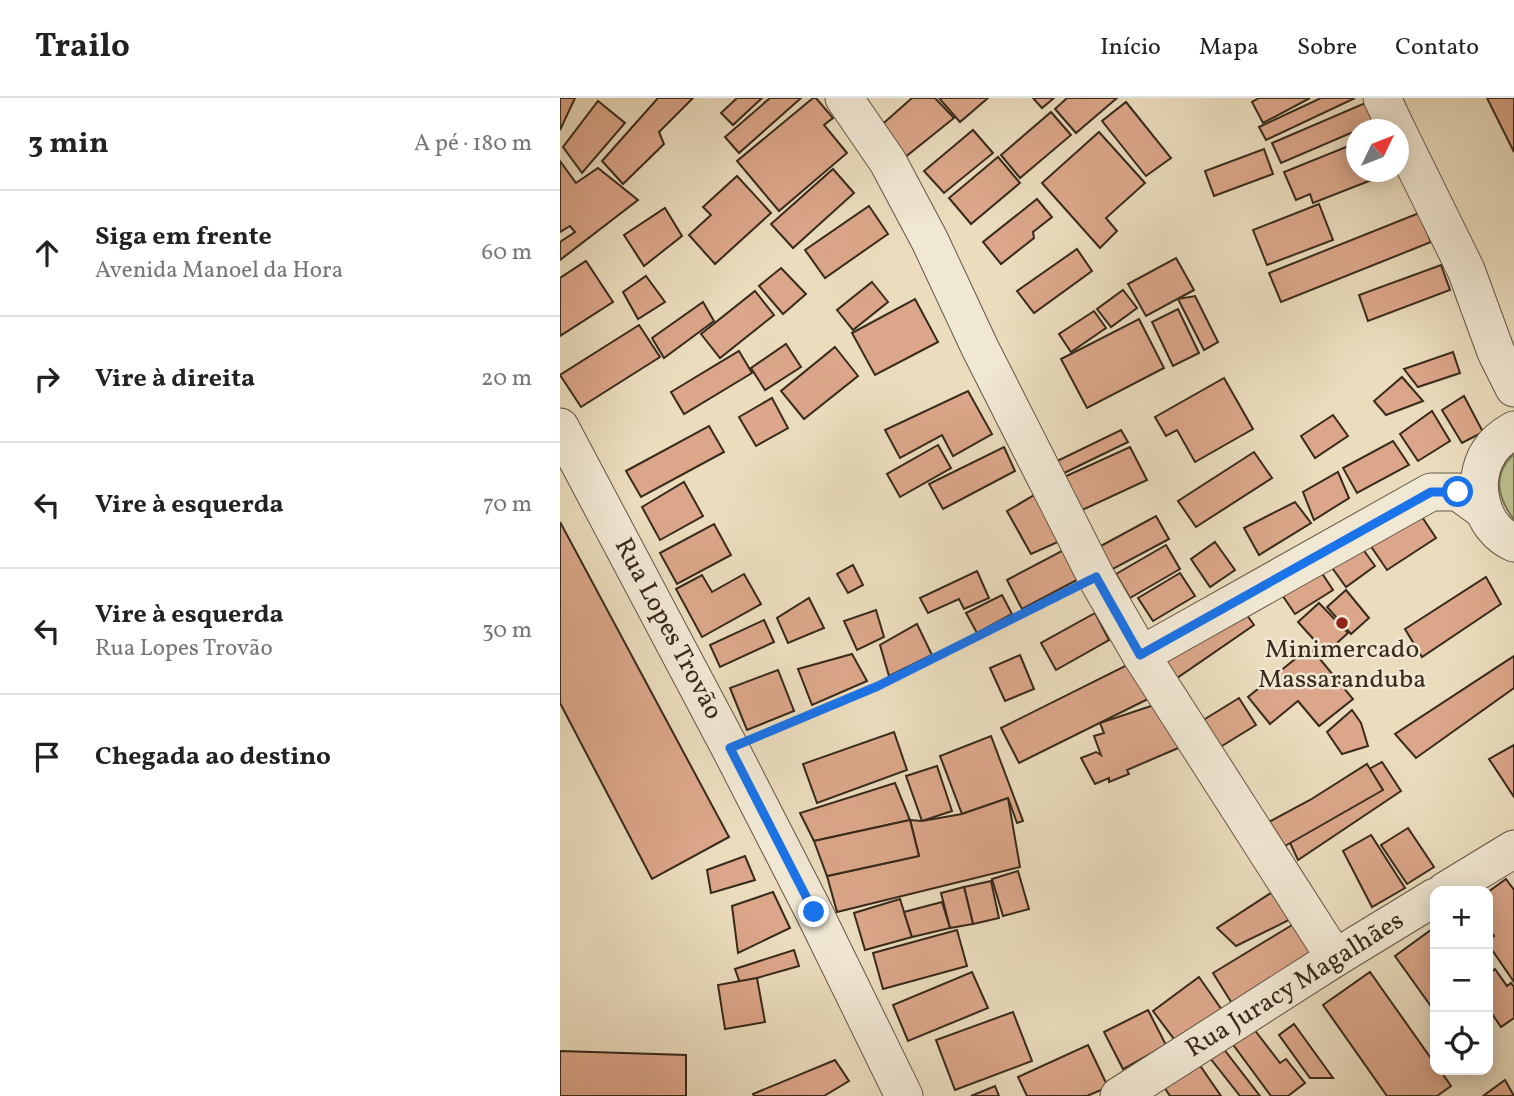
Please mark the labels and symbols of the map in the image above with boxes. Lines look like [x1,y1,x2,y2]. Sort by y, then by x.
north arrow [1346,119,1409,182]
route start [1442,476,1473,507]
street label: Rua Lopes Trovão [605,532,731,726]
marker: Minimercado Massaranduba [1334,615,1350,631]
place label: Minimercado Massaranduba [1258,632,1426,698]
route end [798,896,829,927]
street label: Rua Juracy Magalhães [1179,903,1411,1067]

